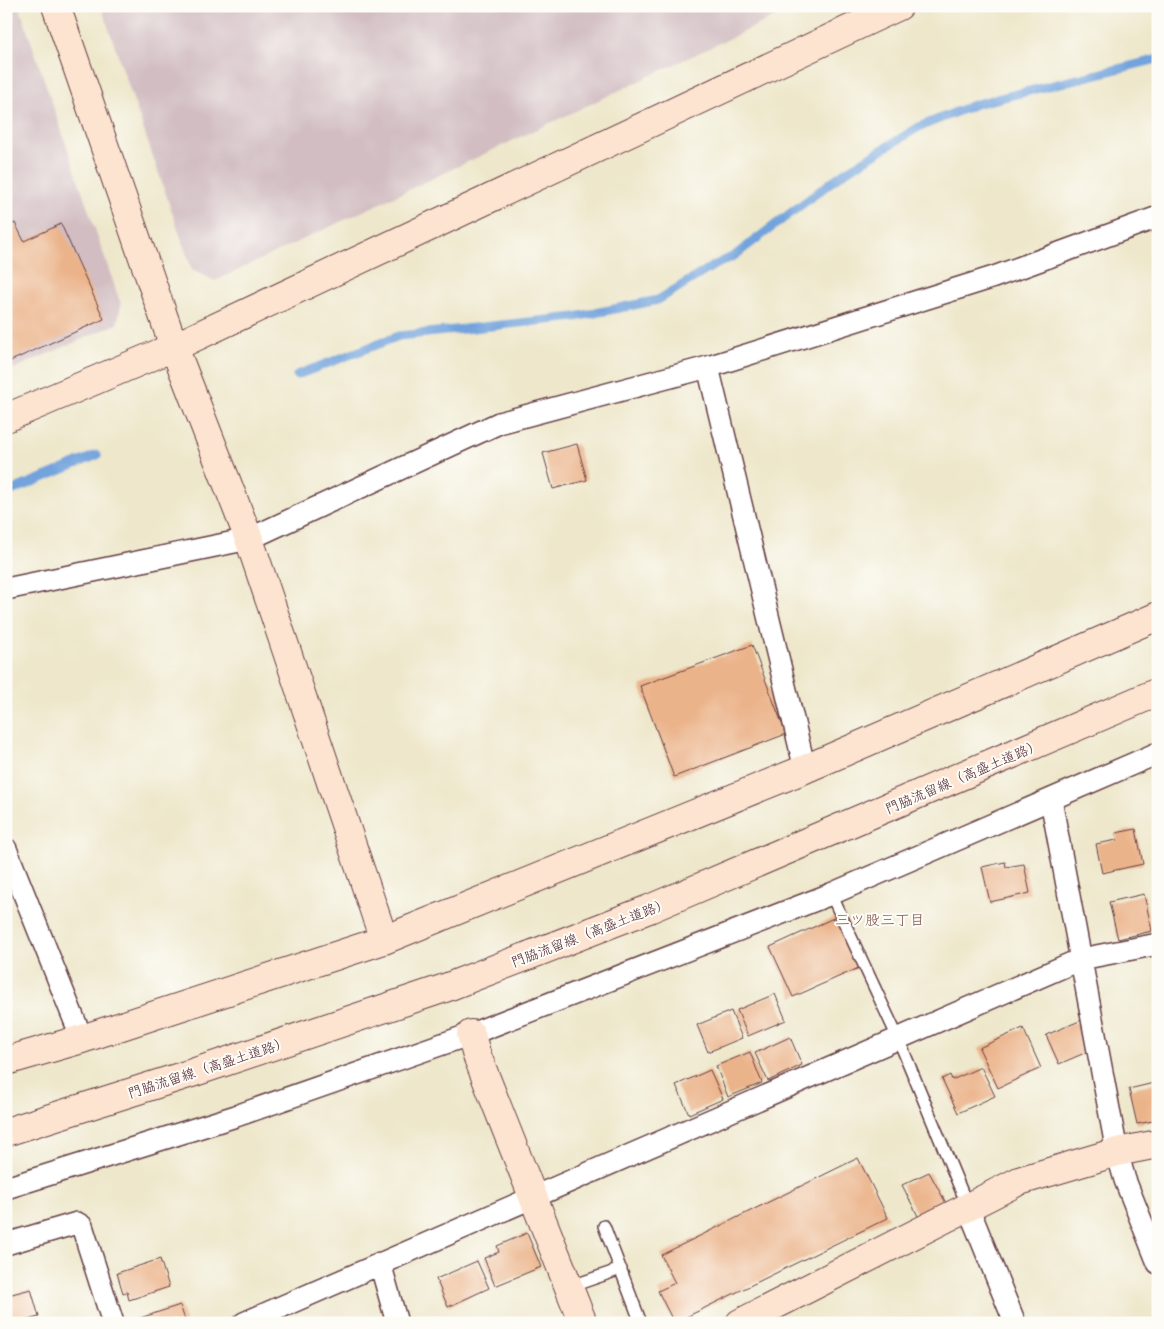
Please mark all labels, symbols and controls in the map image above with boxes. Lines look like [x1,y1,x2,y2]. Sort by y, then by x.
street label: 門脇流留線（高盛土道路） [882,734,1044,818]
street label: 門脇流留線（高盛土道路） [508,892,672,972]
district label: 三ツ股三丁目 [835,907,925,930]
street label: 門脇流留線（高盛土道路） [125,1031,291,1103]

